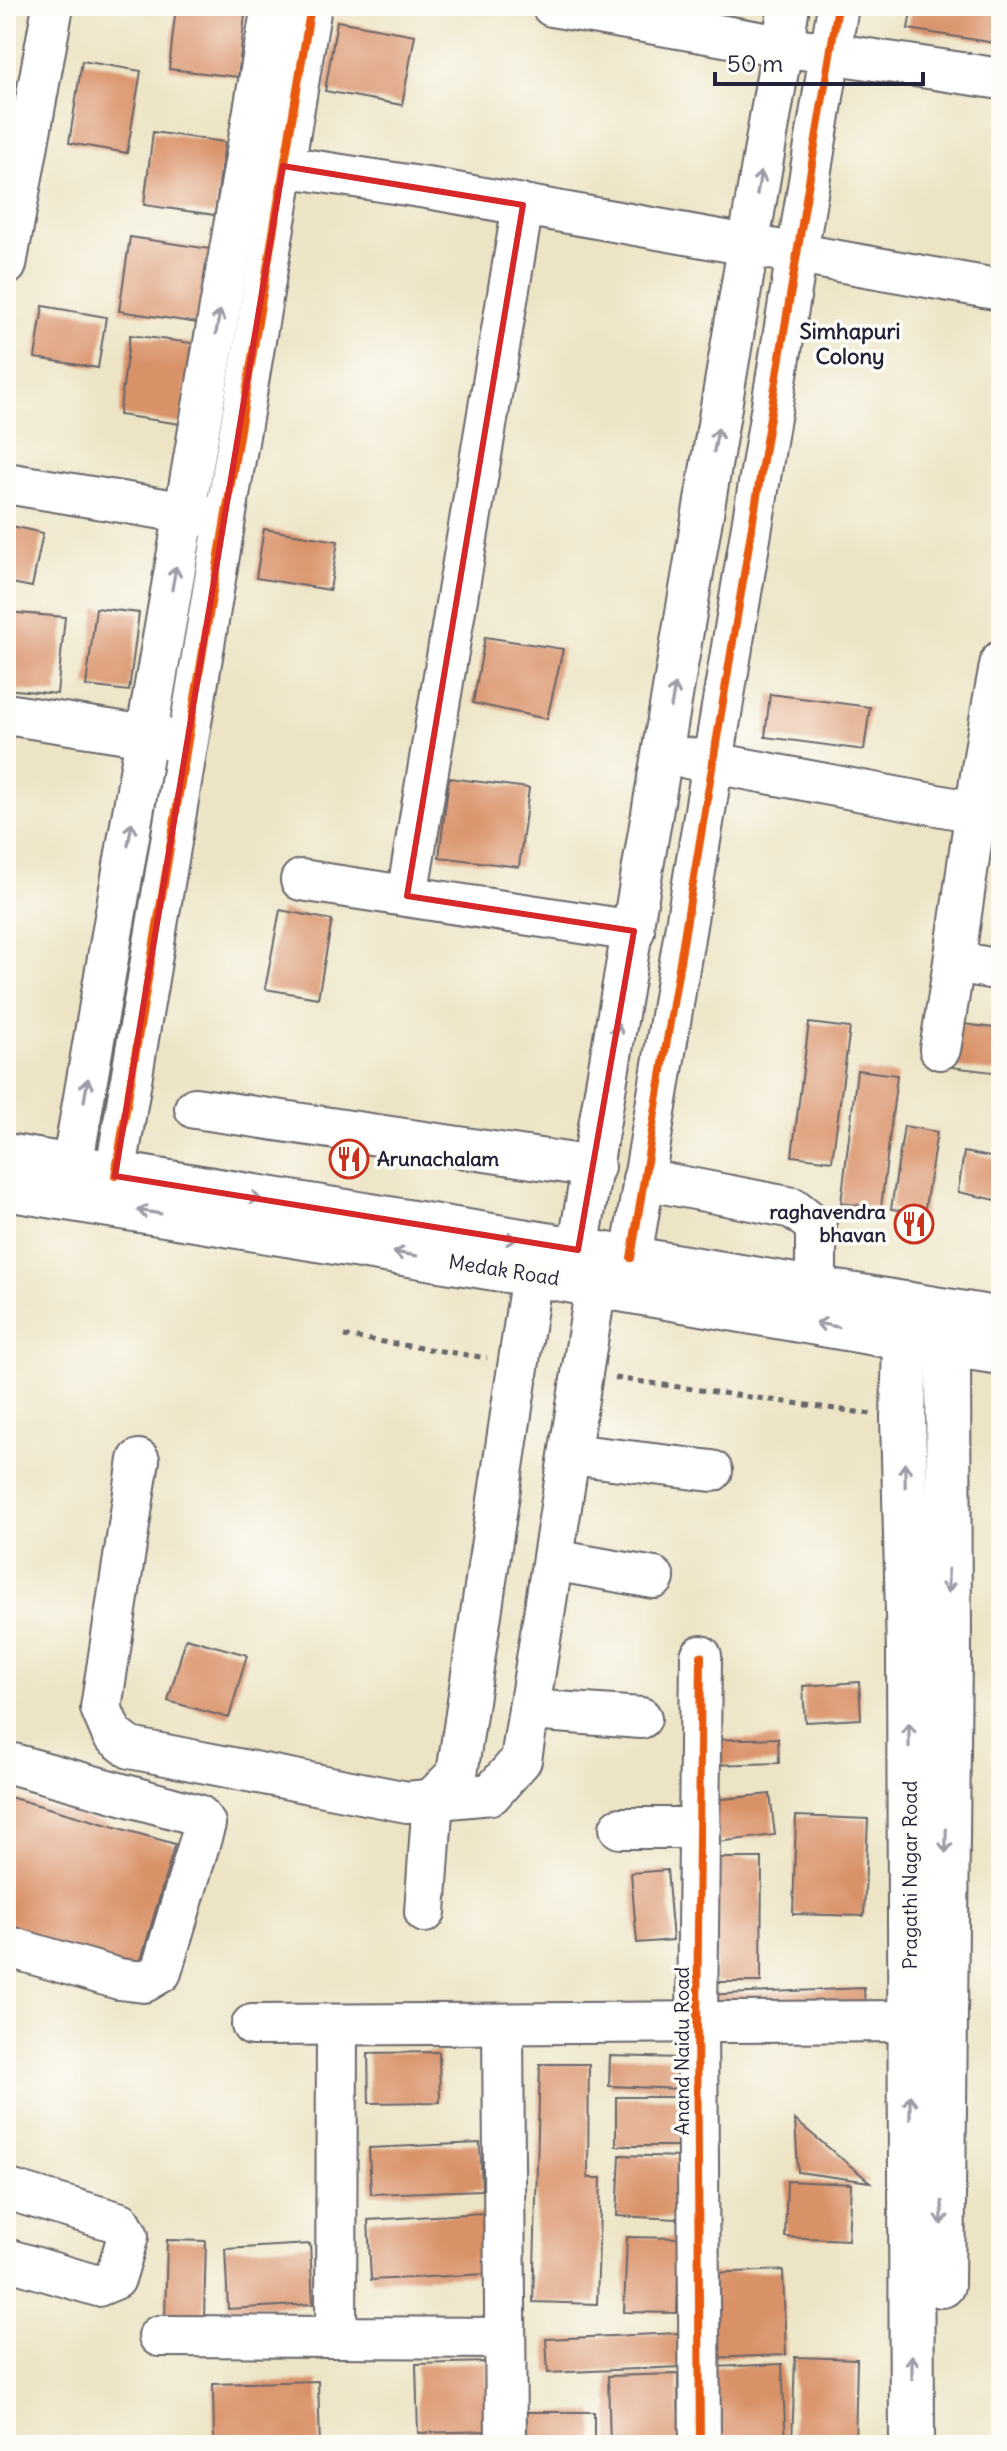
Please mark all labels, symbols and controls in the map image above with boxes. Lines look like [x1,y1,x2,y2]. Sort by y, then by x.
scale bar [715,36,923,86]
text: 50 m [727,48,783,78]
one-way arrow [753,171,768,196]
one-way arrow [211,309,226,335]
district label: Simhapuri Colony [799,317,901,370]
one-way arrow [709,427,724,453]
one-way arrow [167,566,182,591]
one-way arrow [666,684,681,709]
one-way arrow [123,822,138,847]
one-way arrow [609,1023,624,1048]
one-way arrow [80,1078,95,1104]
restaurant icon: Arunachalam [328,1138,370,1180]
place label: Arunachalam [377,1146,500,1171]
one-way arrow [235,1190,261,1205]
place label: raghavendra bhavan [769,1199,887,1247]
restaurant icon: raghavendra bhavan [893,1203,935,1245]
one-way arrow [137,1204,162,1219]
one-way arrow [492,1232,517,1247]
one-way arrow [393,1246,419,1261]
street label: Medak Road [447,1248,562,1291]
one-way arrow [815,1317,841,1332]
one-way arrow [897,1462,913,1489]
one-way arrow [940,1567,956,1594]
one-way arrow [901,1722,917,1749]
street label: Pragathi Nagar Road [897,1780,922,1969]
one-way arrow [938,1827,954,1854]
street label: Anand Naidu Road [669,1966,694,2135]
one-way arrow [902,2094,918,2121]
one-way arrow [934,2199,950,2226]
one-way arrow [904,2354,920,2381]

